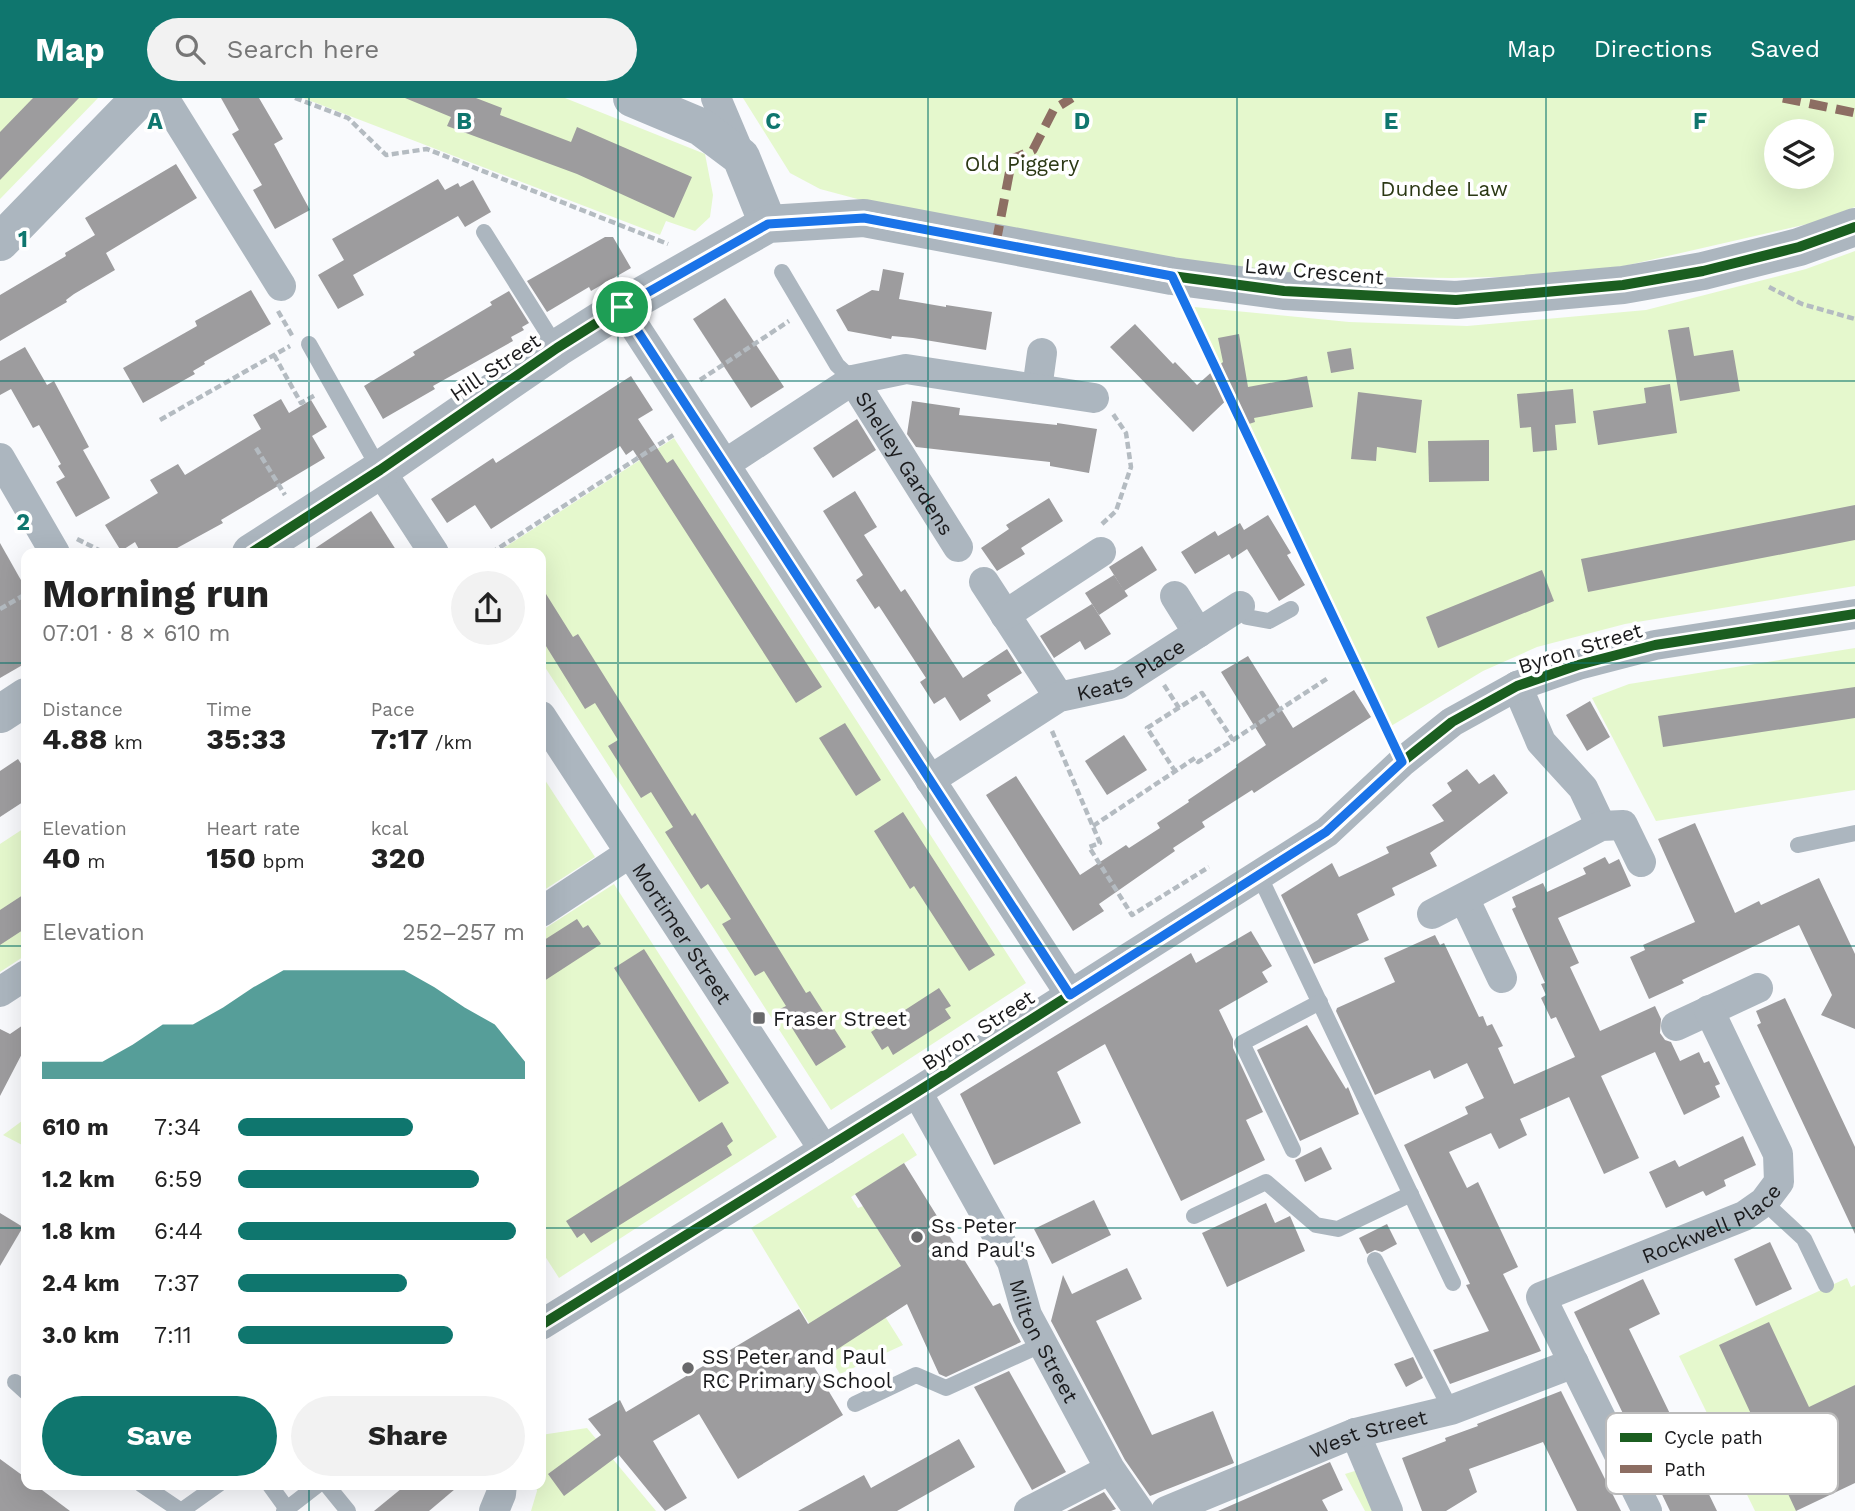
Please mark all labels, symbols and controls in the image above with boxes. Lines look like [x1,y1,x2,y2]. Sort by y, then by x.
search box [147,18,637,81]
text: Map [35,30,105,69]
icon: search [171,30,209,68]
text: Search here [227,34,379,64]
text: Map [1507,35,1556,63]
text: Directions [1594,35,1712,63]
text: Saved [1750,35,1820,63]
text: A [147,108,163,135]
text: B [456,108,472,135]
text: C [765,108,781,135]
text: D [1074,108,1090,135]
text: E [1384,108,1398,135]
text: F [1693,108,1707,135]
map controls [1764,119,1834,189]
button: layers [1764,119,1834,189]
park label: Old Piggery [965,151,1080,176]
park label: Dundee Law [1380,176,1508,201]
text: 1 [18,226,28,253]
street label: Law Crescent [1243,252,1385,290]
pin [592,277,652,337]
icon: arrive [603,288,641,326]
street label: Hill Street [445,328,545,406]
street label: Shelley Gardens [851,386,960,540]
text: 2 [16,509,30,536]
button: share [451,571,525,645]
text: Morning run [42,572,269,616]
street label: Byron Street [1515,617,1645,679]
text: 07:01 · 8 × 610 m [42,620,231,647]
street label: Keats Place [1074,633,1189,705]
text: Distance [42,698,123,721]
text: Time [206,698,252,721]
text: Pace [371,698,415,721]
text: 4.88 [42,721,108,756]
text: 35:33 [206,721,286,756]
text: 7:17 [371,721,429,756]
text: km [108,731,143,754]
text: /km [429,731,472,754]
text: Elevation [42,817,127,840]
text: Heart rate [206,817,300,840]
text: kcal [371,817,408,840]
text: 40 [42,840,81,875]
text: 150 [206,840,256,875]
text: 320 [371,840,426,875]
text: m [81,850,105,873]
text: bpm [256,850,305,873]
street label: Mortimer Street [627,858,738,1008]
text: Elevation [42,919,145,946]
text: 252–257 m [402,919,525,946]
street label: Byron Street [917,984,1039,1076]
place label: Fraser Street [773,1006,907,1031]
marker: Fraser Street [751,1010,767,1026]
text: 610 m [42,1114,109,1141]
text: 7:34 [154,1114,201,1141]
text: 1.2 km [42,1166,115,1193]
text: 6:59 [154,1166,202,1193]
street label: Rockwell Place [1638,1178,1786,1268]
place label: Ss Peter and Paul's [931,1213,1036,1262]
text: 1.8 km [42,1218,116,1245]
text: 6:44 [154,1218,203,1245]
marker: Ss Peter and Paul's [909,1229,925,1245]
text: 2.4 km [42,1270,120,1297]
text: 7:37 [154,1270,199,1297]
street label: Milton Street [1005,1276,1084,1407]
text: 3.0 km [42,1322,119,1349]
text: 7:11 [154,1322,192,1349]
place label: SS Peter and Paul RC Primary School [702,1344,893,1393]
marker: SS Peter and Paul RC Primary School [680,1360,696,1376]
button: Save [42,1396,277,1476]
button: Share [291,1396,525,1476]
street label: West Street [1305,1404,1430,1463]
legend [1606,1413,1838,1494]
text: Cycle path [1664,1426,1763,1449]
text: Path [1664,1458,1706,1481]

